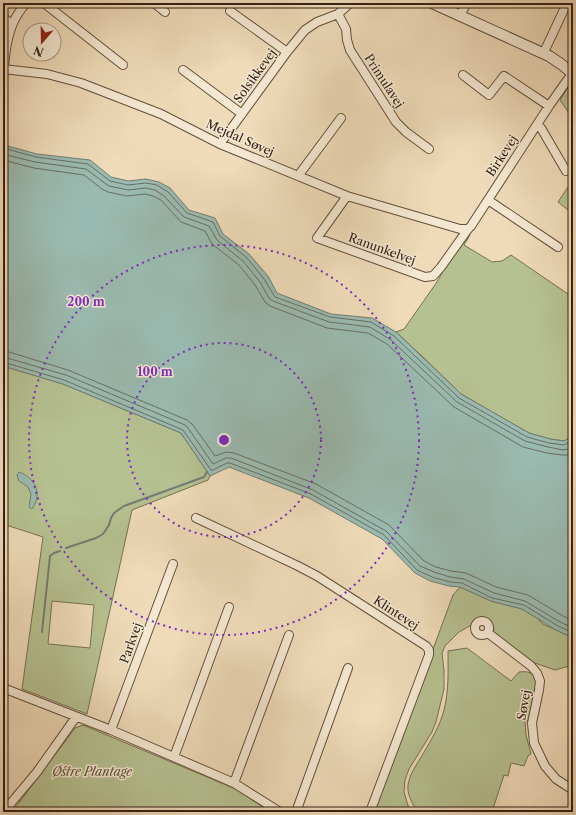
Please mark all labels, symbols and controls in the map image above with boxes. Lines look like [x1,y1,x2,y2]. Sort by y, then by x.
north arrow [22,22,62,62]
text: N [31,43,45,60]
street label: Solsikkevej [230,46,279,106]
street label: Primulavej [362,51,407,110]
street label: Mejdal Søvej [204,116,277,159]
street label: Birkevej [483,132,520,179]
street label: Ranunkelvej [347,229,418,268]
text: 200 m [67,294,105,309]
text: 100 m [137,364,173,379]
centre of rings [217,433,231,447]
street label: Klintevej [371,592,422,633]
street label: Parkvej [116,620,145,665]
street label: Søvej [513,689,534,721]
park label: Østre Plantage [52,764,133,779]

